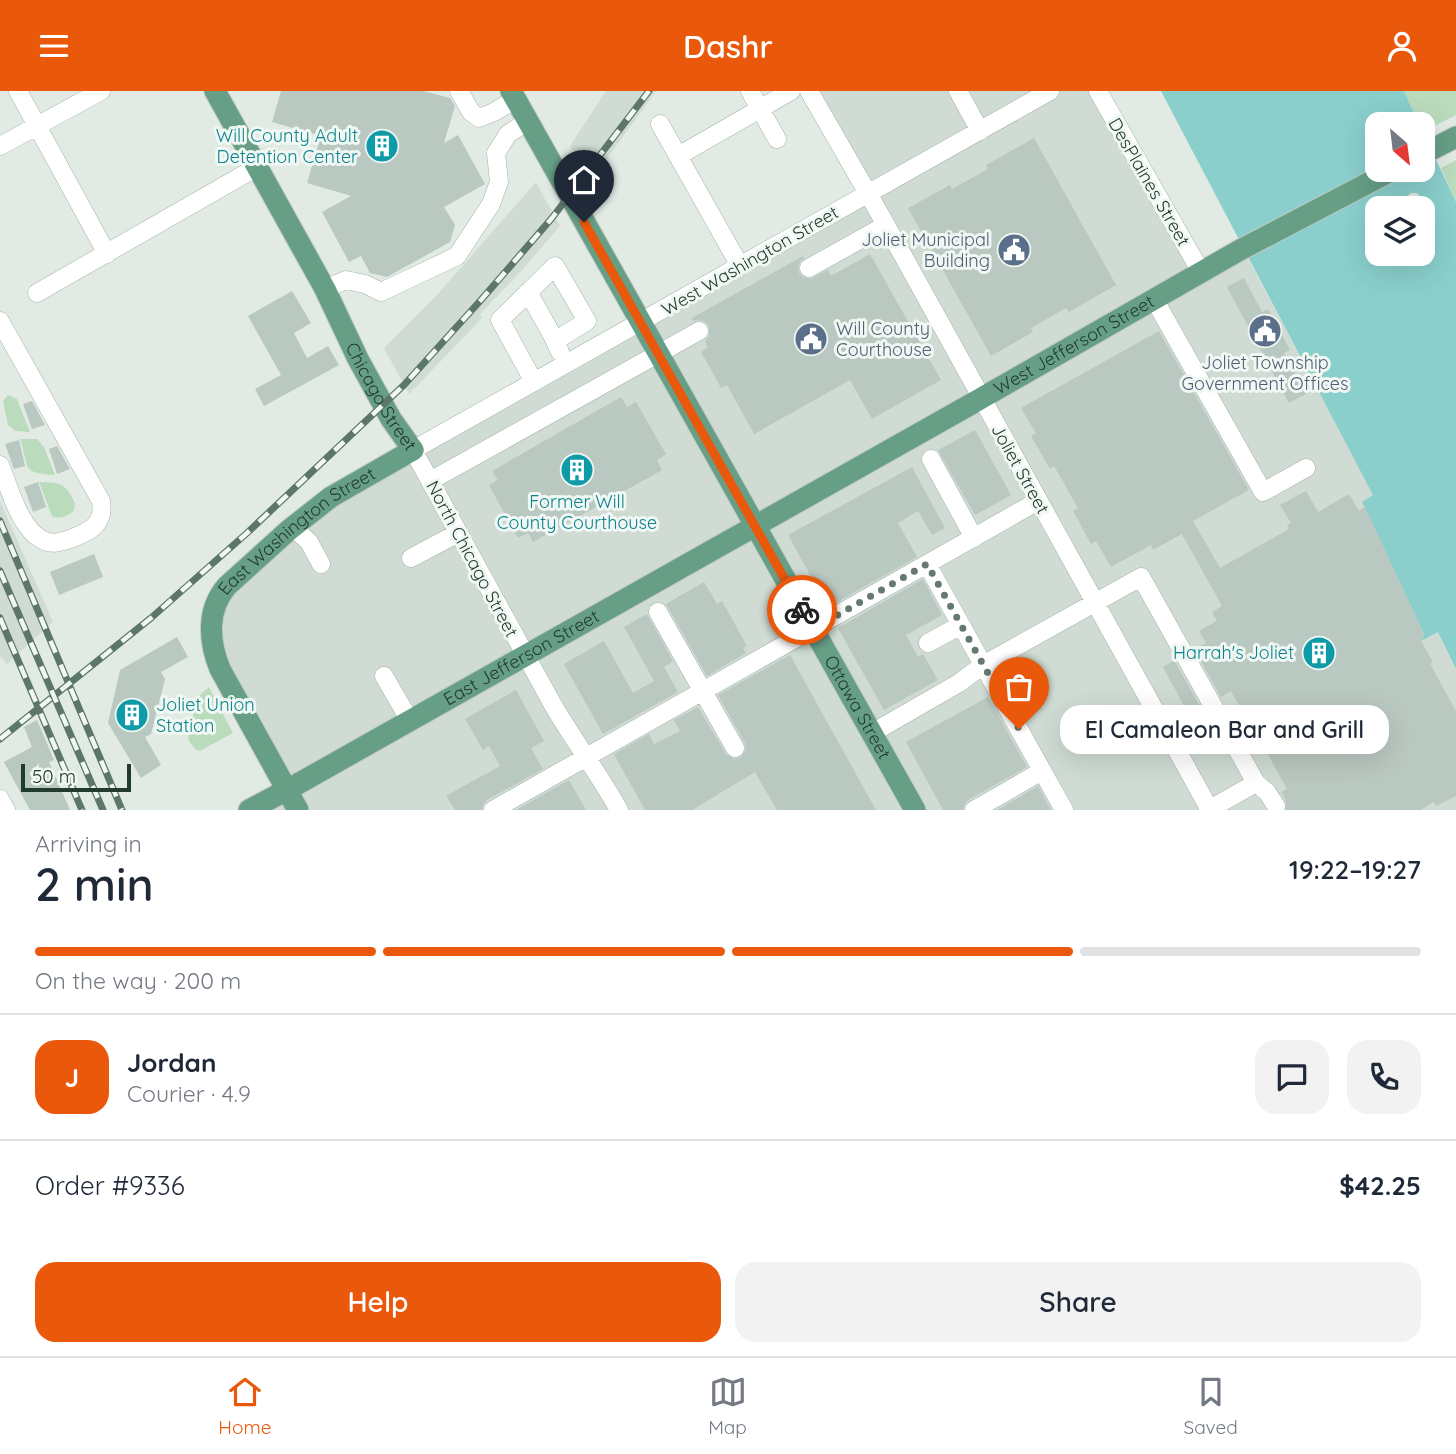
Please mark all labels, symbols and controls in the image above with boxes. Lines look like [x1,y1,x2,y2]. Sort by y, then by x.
text: Dashr [683,26,773,66]
icon: menu [35,27,73,65]
icon: person [1383,27,1421,65]
north arrow [1365,112,1435,182]
map controls [1365,112,1435,266]
street label: DesPlaines Street [1103,113,1196,250]
place label: Will County Adult Detention Center [216,124,358,168]
building icon: Will County Adult Detention Center [363,127,401,165]
pin [554,150,614,222]
icon: home [565,161,603,199]
button: layers [1365,196,1435,266]
street label: West Washington Street [657,200,842,321]
place label: Joliet Municipal Building [861,228,990,272]
public building icon: Joliet Municipal Building [995,231,1033,269]
street label: West Jefferson Street [989,290,1158,400]
public building icon: Joliet Township Government Offices [1246,312,1284,350]
place label: Will County Courthouse [836,317,932,361]
public building icon: Will County Courthouse [792,320,830,358]
street label: Chicago Street [341,339,422,455]
place label: Joliet Township Government Offices [1182,351,1348,395]
street label: Joliet Street [986,420,1055,518]
building icon: Former Will County Courthouse [558,451,596,489]
street label: East Washington Street [212,462,379,599]
street label: North Chicago Street [421,477,523,641]
place label: Former Will County Courthouse [497,490,657,534]
courier [767,575,837,645]
icon: bike [783,591,821,629]
street label: East Jefferson Street [439,604,603,710]
building icon: Harrah's Joliet [1300,634,1338,672]
place label: Harrah's Joliet [1173,641,1294,664]
street label: Ottawa Street [819,651,896,763]
pin [989,657,1049,729]
icon: bag [1000,668,1038,706]
place label: Joliet Union Station [156,693,255,737]
building icon: Joliet Union Station [113,696,151,734]
callout: El Camaleon Bar and Grill [1061,705,1390,753]
text: El Camaleon Bar and Grill [1085,715,1364,744]
scale bar [21,761,131,793]
text: 50 m [32,764,76,788]
text: Arriving in [35,829,142,858]
text: 19:22–19:27 [1289,853,1421,886]
text: 2 min [35,855,154,913]
text: On the way · 200 m [35,966,241,995]
button: chat [1255,1040,1329,1114]
button: phone [1347,1040,1421,1114]
text: Jordan [127,1046,216,1079]
text: J [65,1061,79,1094]
text: Courier · 4.9 [127,1079,251,1108]
text: Order #9336 [35,1169,185,1202]
text: $42.25 [1339,1169,1421,1202]
button: Help [35,1262,721,1342]
button: Share [735,1262,1421,1342]
tab: Home [218,1373,272,1439]
tab: Map [708,1373,747,1439]
tab: Saved [1184,1373,1238,1439]

